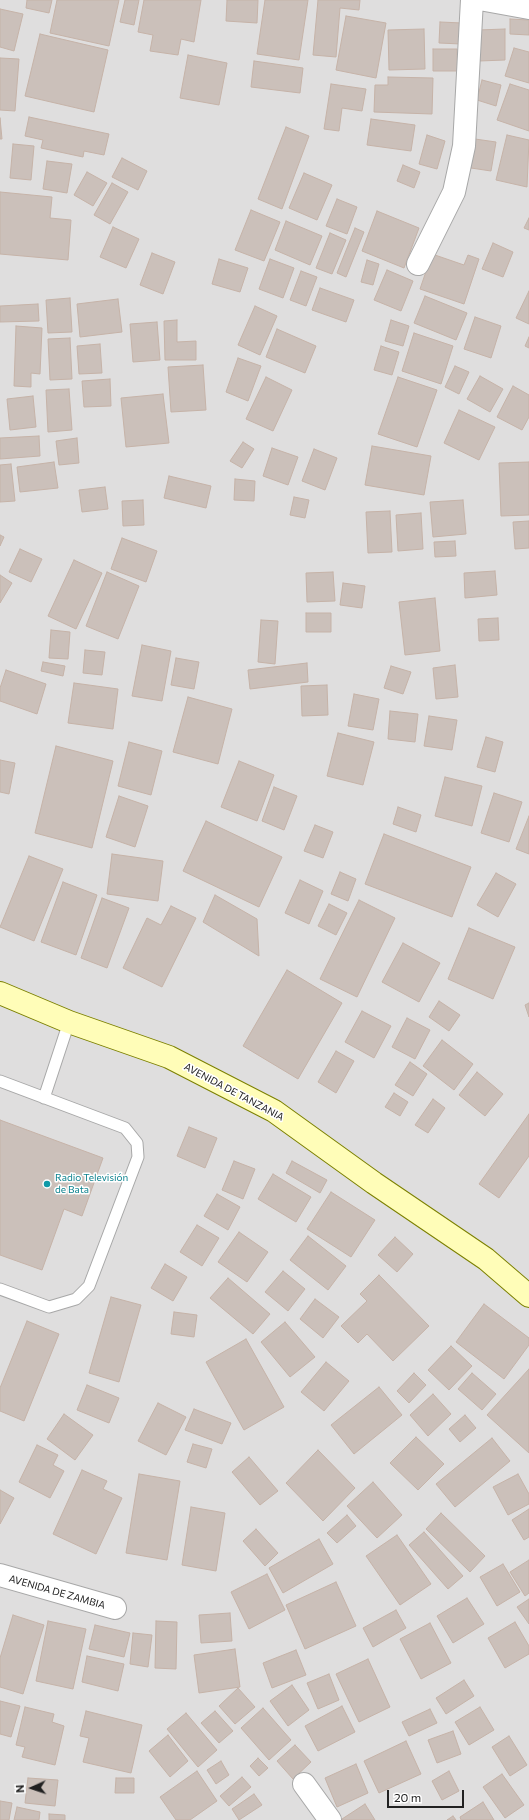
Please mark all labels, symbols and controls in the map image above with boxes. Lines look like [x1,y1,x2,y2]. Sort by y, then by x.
street label: AVENIDA DE TANZANIA [182,1061,286,1123]
place label: Radio Televisión de Bata [55,1172,128,1196]
marker: Radio Televisión de Bata [42,1179,52,1189]
street label: AVENIDA DE ZAMBIA [7,1572,107,1612]
north arrow [12,1768,52,1808]
scale bar [389,1782,466,1808]
text: N [13,1784,26,1793]
text: 20 m [394,1790,421,1804]

